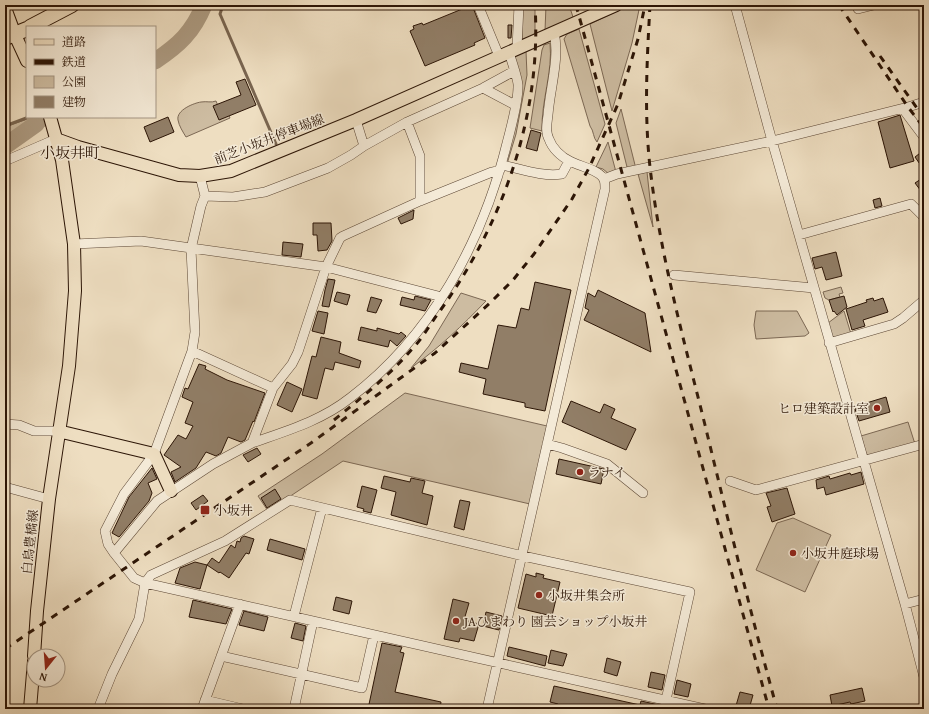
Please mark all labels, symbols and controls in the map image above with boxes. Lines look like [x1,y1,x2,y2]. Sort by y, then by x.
legend [26,26,156,118]
text: 道路 [62,33,86,50]
text: 鉄道 [61,53,86,70]
text: 公園 [62,73,86,90]
text: 建物 [62,93,86,110]
street label: 前芝小坂井停車場線 [211,109,327,169]
district label: 小坂井町 [40,142,100,163]
place label: ヒロ建築設計室 [778,399,869,418]
marker: ヒロ建築設計室 [872,403,882,413]
place label: ラナイ [588,463,626,482]
marker: ラナイ [575,467,585,477]
place label: 小坂井 [214,501,253,520]
marker: 小坂井 [199,504,211,516]
street label: 白鳥豊橋線 [17,509,43,575]
place label: 小坂井庭球場 [801,544,879,563]
marker: 小坂井庭球場 [788,548,798,558]
place label: 小坂井集会所 [547,586,625,605]
marker: 小坂井集会所 [534,590,544,600]
place label: JAひまわり 園芸ショップ小坂井 [462,612,648,631]
marker: JAひまわり 園芸ショップ小坂井 [451,616,461,626]
north arrow [26,648,66,688]
text: N [37,669,49,686]

